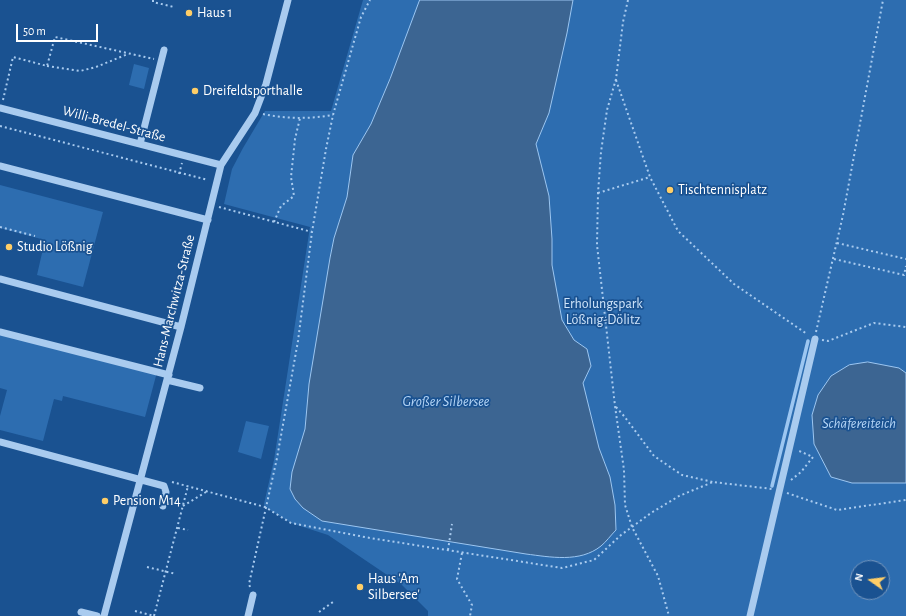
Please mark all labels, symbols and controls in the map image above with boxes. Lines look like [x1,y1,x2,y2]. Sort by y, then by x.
place label: Haus 1 [197,5,232,21]
marker: Haus 1 [184,8,194,18]
scale bar [18,16,100,42]
text: 50 m [23,25,46,37]
place label: Dreifeldsporthalle [203,83,303,99]
marker: Dreifeldsporthalle [190,86,200,96]
street label: Willi-Bredel-Straße [61,102,167,146]
place label: Tischtennisplatz [678,182,767,198]
marker: Tischtennisplatz [665,185,675,195]
street label: Hans-Marchwitza-Straße [149,233,199,369]
place label: Studio Lößnig [17,239,93,255]
marker: Studio Lößnig [4,242,14,252]
park label: Erholungspark Lößnig-Dölitz [563,296,643,328]
water label: Großer Silbersee [402,392,490,410]
water label: Schäfereiteich [822,414,896,432]
place label: Pension M14 [113,493,181,509]
marker: Pension M14 [100,496,110,506]
north arrow [850,560,890,600]
place label: Haus 'Am Silbersee' [368,571,420,604]
text: N [853,572,865,582]
marker: Haus 'Am Silbersee' [355,582,365,592]

